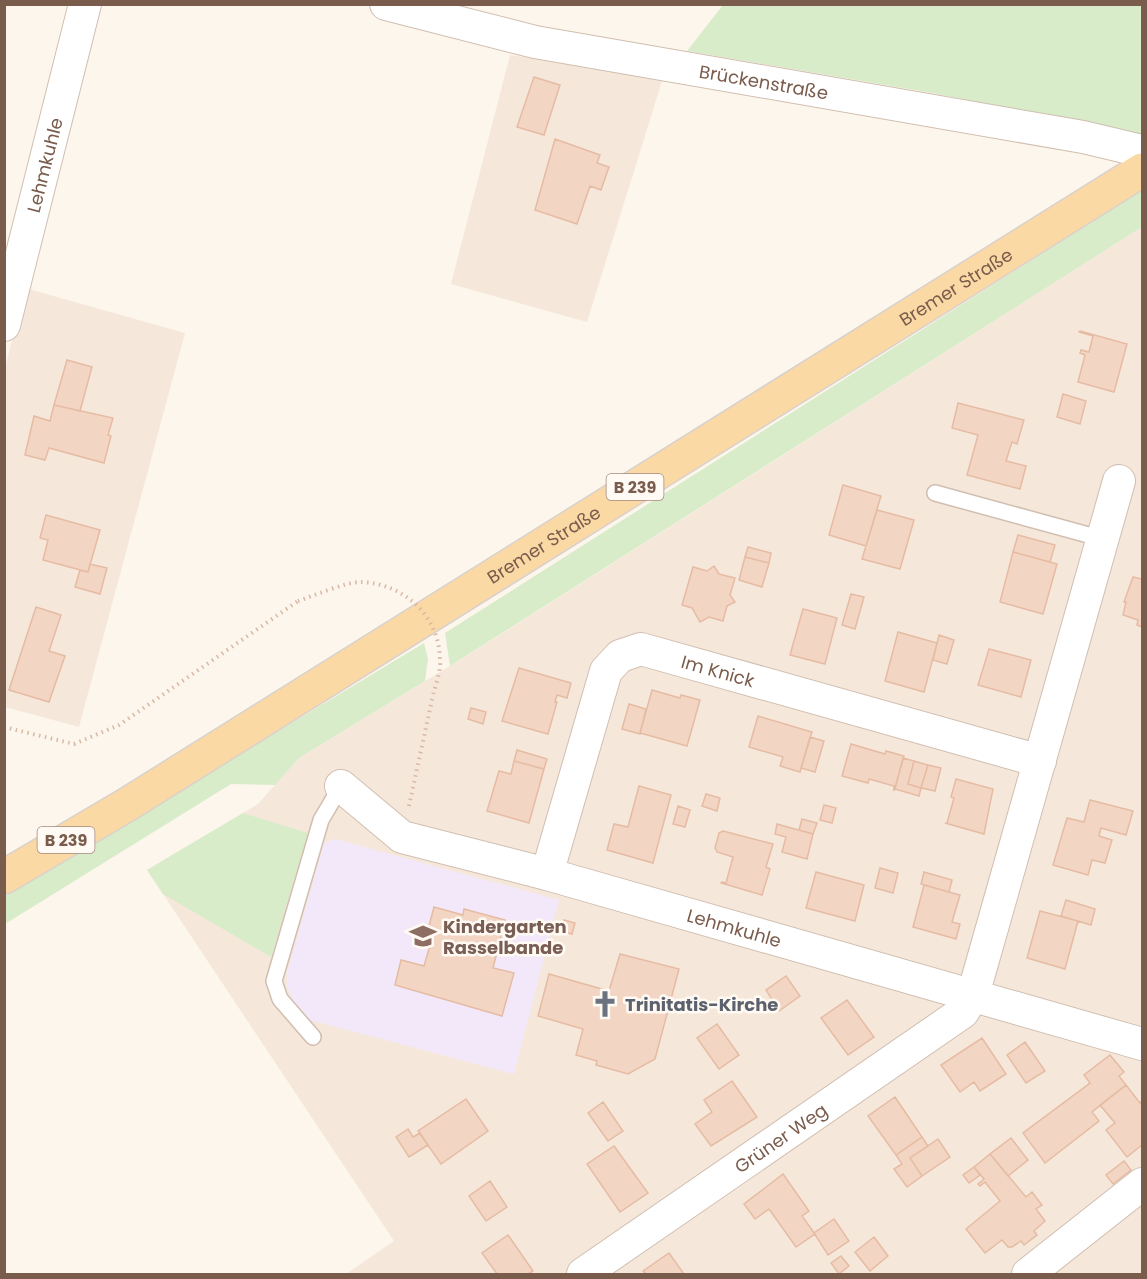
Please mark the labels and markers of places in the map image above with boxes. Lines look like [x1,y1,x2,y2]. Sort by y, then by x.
place label: Kindergarten Rasselbande [443,914,567,960]
school or university icon: Kindergarten Rasselbande [408,921,438,951]
church icon: Trinitatis-Kirche [590,989,620,1019]
place label: Trinitatis-Kirche [625,992,778,1017]

